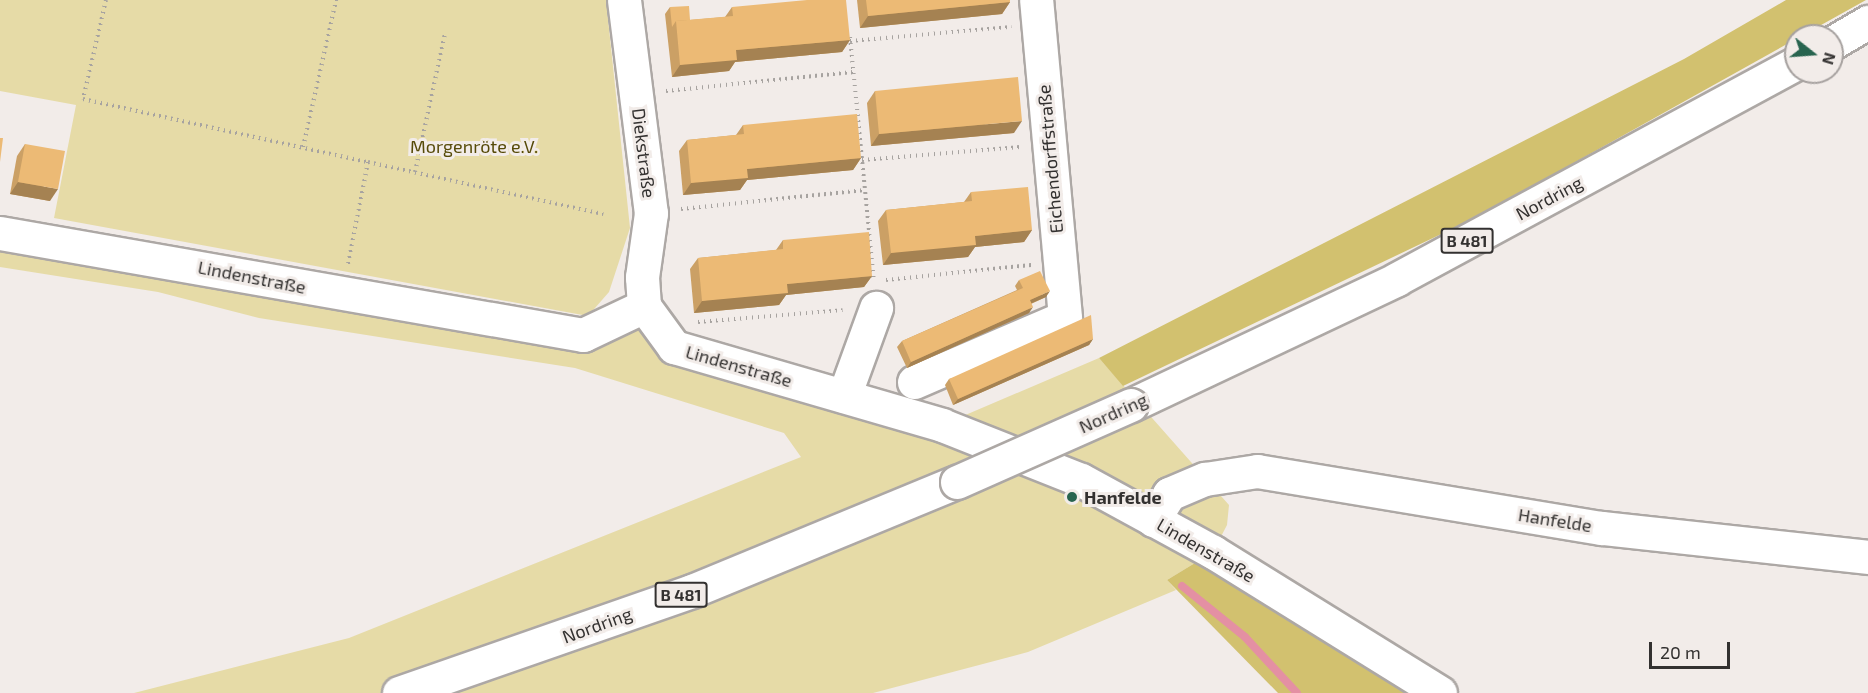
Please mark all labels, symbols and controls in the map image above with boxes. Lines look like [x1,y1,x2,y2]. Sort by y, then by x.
north arrow [1784,24,1844,84]
text: N [1819,51,1841,67]
street label: Eichendorffstraße [1033,84,1067,234]
street label: Diekstraße [628,107,660,199]
park label: Morgenröte e.V. [410,135,538,157]
street label: Nordring [1512,171,1586,225]
road number: B 481 [1440,228,1494,254]
street label: Lindenstraße [196,256,308,298]
street label: Lindenstraße [683,341,795,391]
street label: Nordring [1076,388,1150,438]
place label: Hanfelde [1084,486,1162,508]
marker: Hanfelde [1065,490,1079,504]
street label: Hanfelde [1517,504,1593,536]
street label: Lindenstraße [1153,513,1259,587]
road number: B 481 [654,582,708,608]
street label: Nordring [559,602,635,648]
scale bar [1652,630,1733,668]
text: 20 m [1660,641,1701,663]

